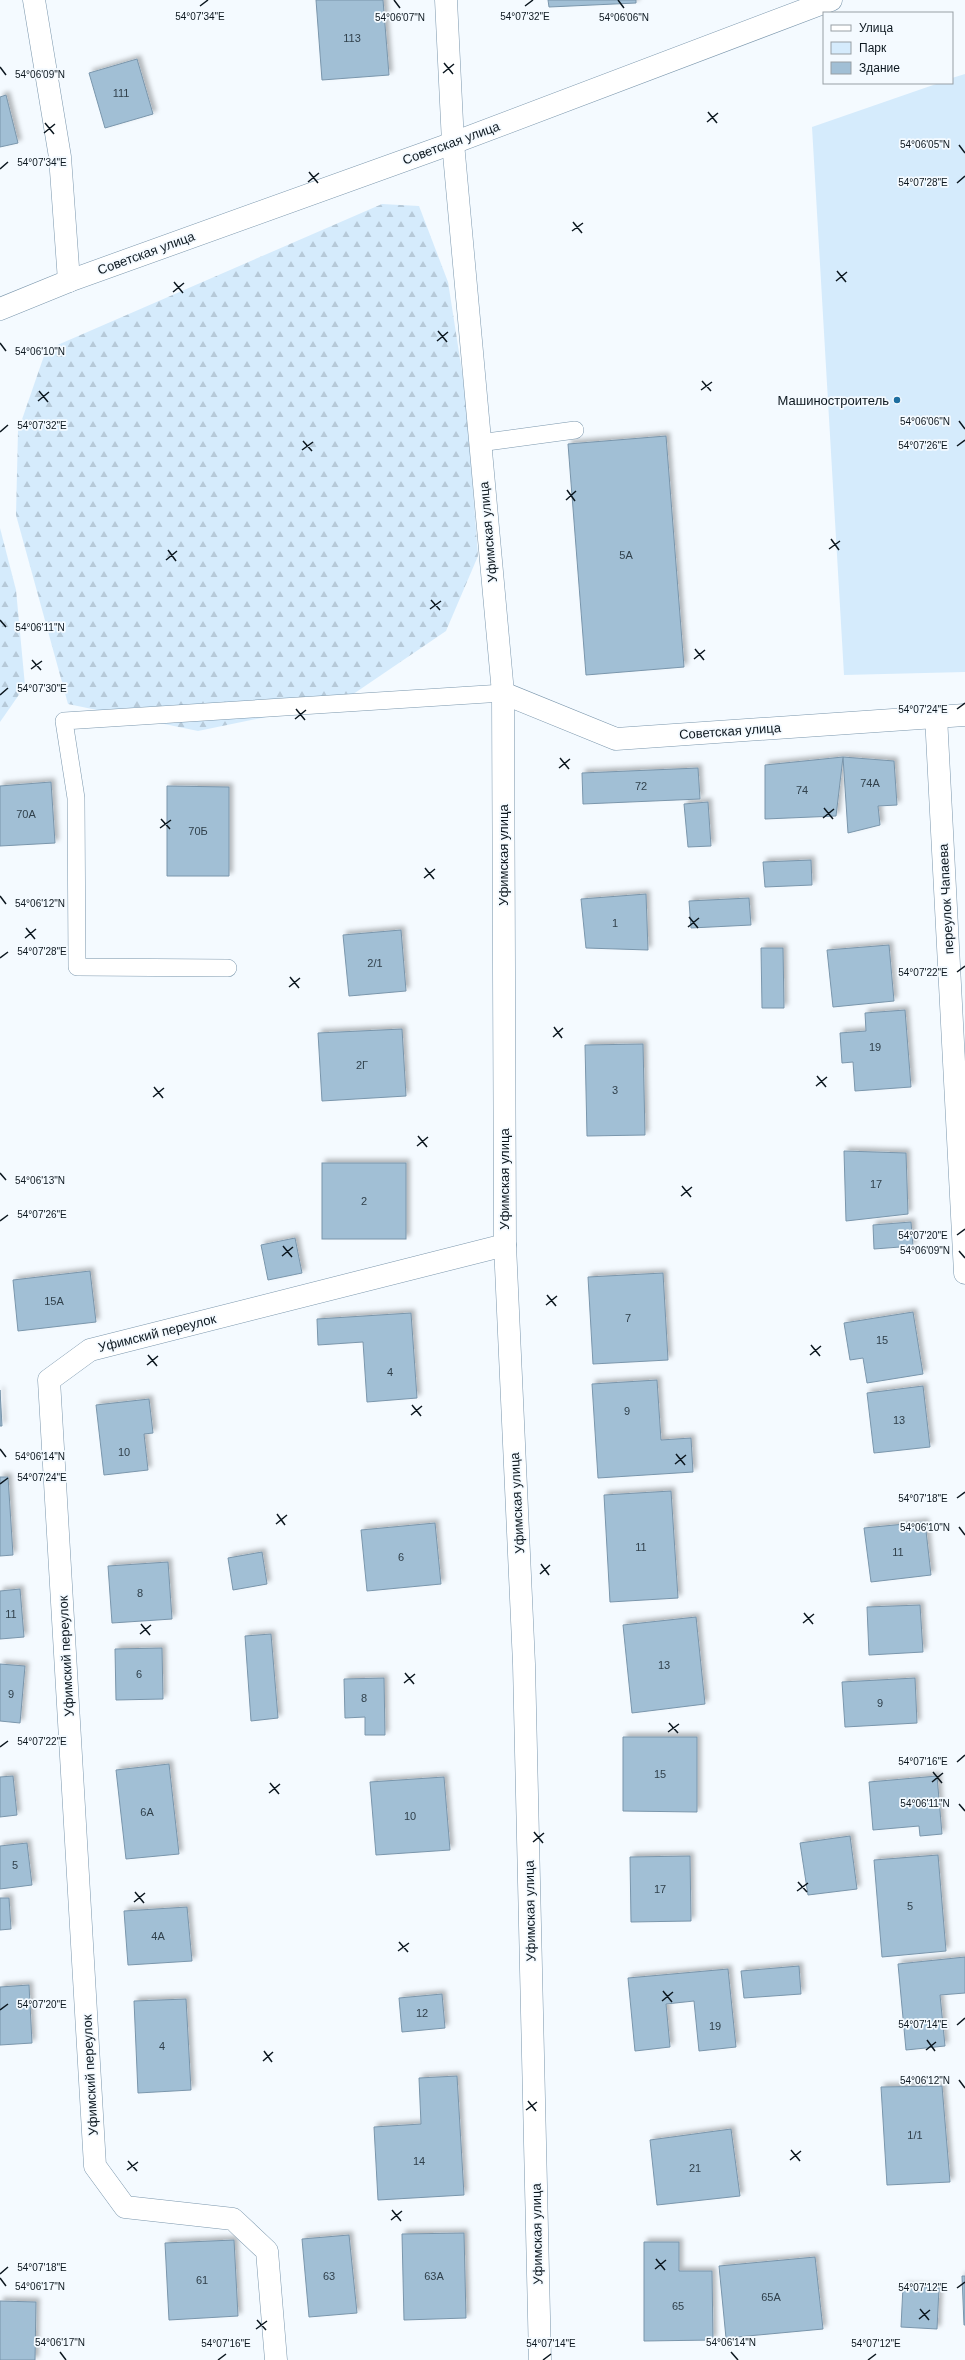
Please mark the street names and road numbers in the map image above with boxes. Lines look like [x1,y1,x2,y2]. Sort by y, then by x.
street label: Советская улица [400,118,502,168]
street label: Советская улица [95,228,197,278]
street label: Уфимская улица [476,480,500,583]
street label: Советская улица [679,720,782,742]
street label: Уфимская улица [496,804,511,906]
street label: переулок Чапаева [936,843,956,955]
street label: Уфимская улица [497,1128,512,1230]
street label: Уфимский переулок [97,1311,218,1355]
street label: Уфимская улица [507,1451,527,1554]
street label: Уфимский переулок [55,1595,77,1717]
street label: Уфимская улица [522,1859,538,1962]
street label: Уфимский переулок [79,2014,101,2136]
street label: Уфимская улица [529,2182,545,2285]

